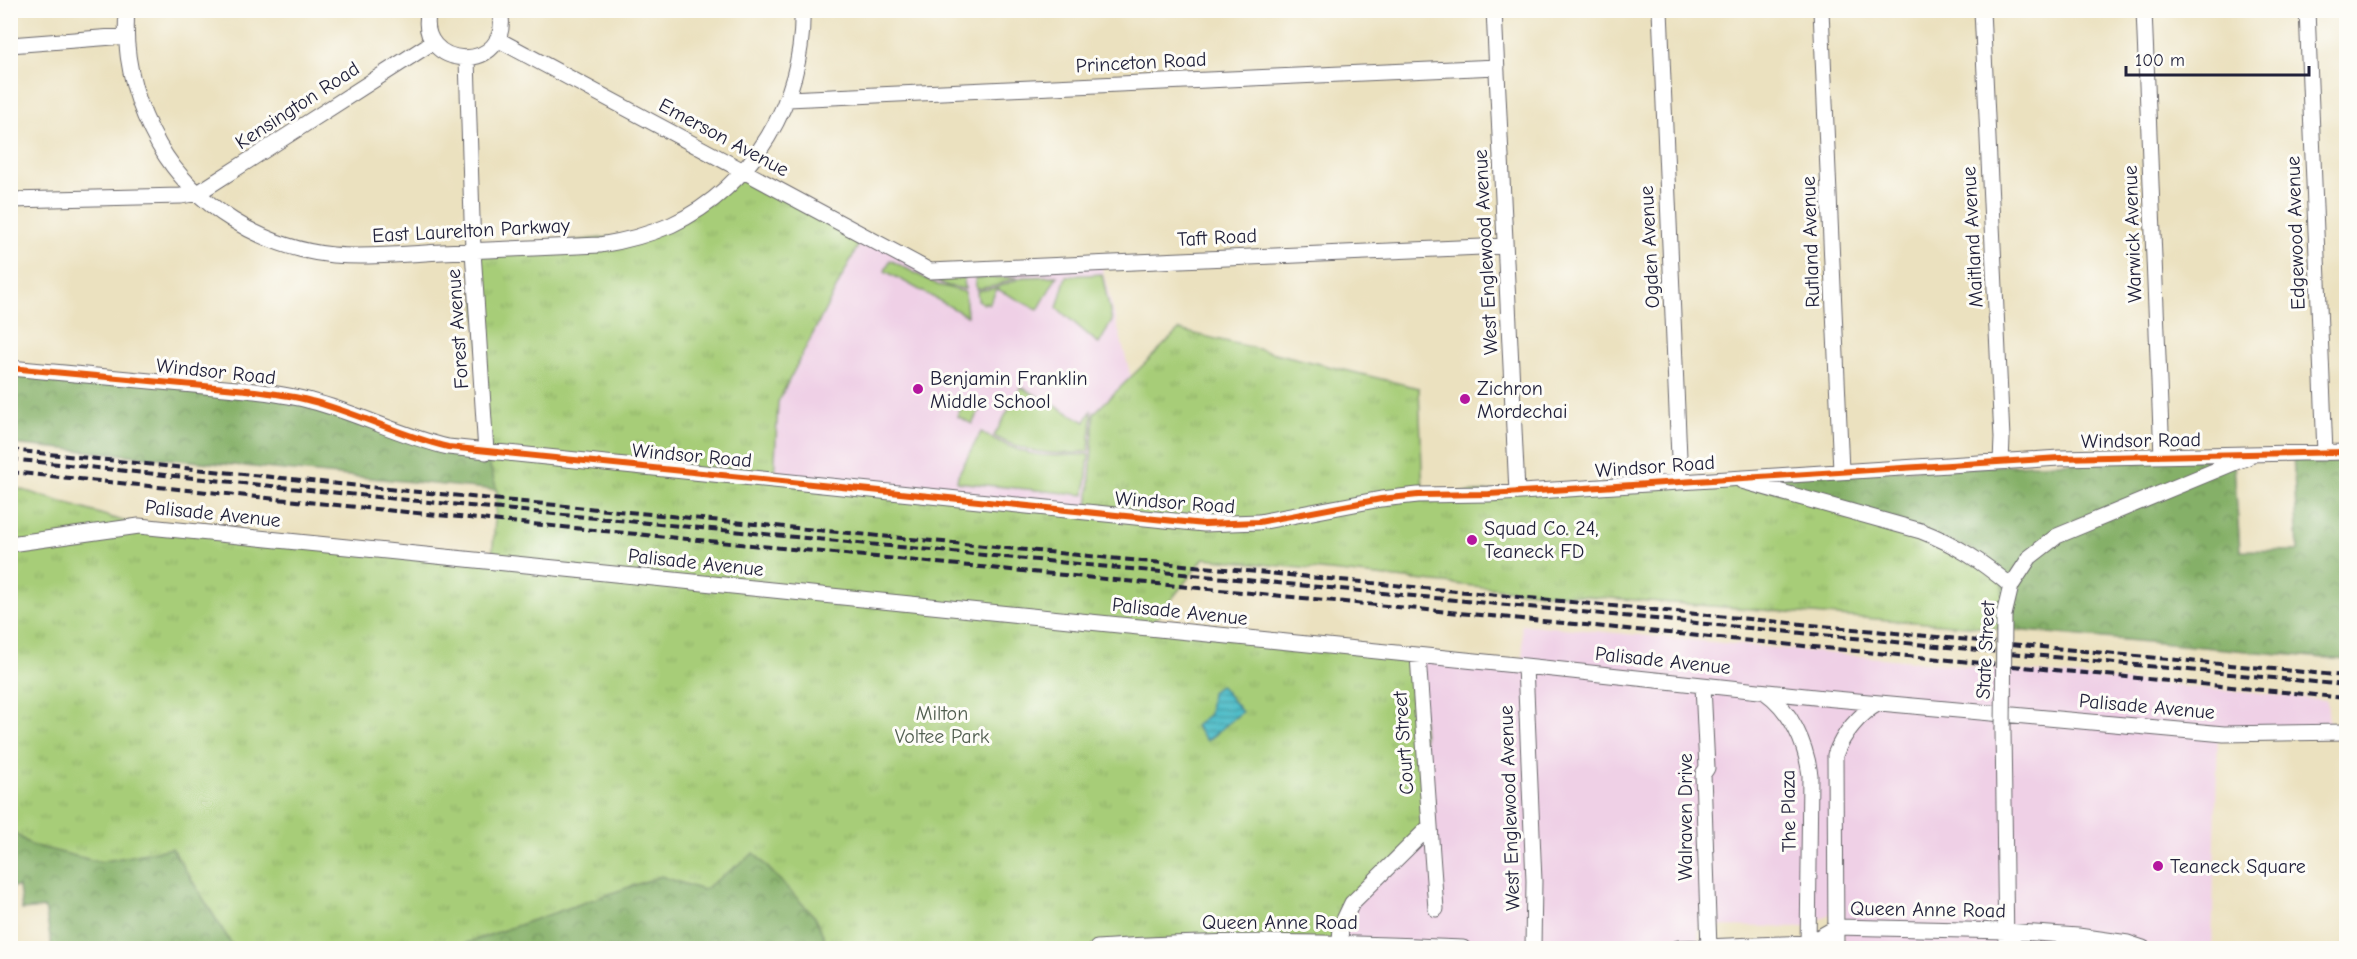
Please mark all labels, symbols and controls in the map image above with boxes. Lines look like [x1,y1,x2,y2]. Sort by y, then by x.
scale bar [2126,39,2309,77]
street label: Princeton Road [1075,48,1207,77]
text: 100 m [2135,50,2185,71]
street label: Kensington Road [231,57,364,154]
street label: Emerson Avenue [655,93,793,181]
street label: West Englewood Avenue [1469,149,1502,355]
street label: Edgewood Avenue [2281,156,2310,310]
street label: Warwick Avenue [2119,165,2146,303]
street label: Maitland Avenue [1957,166,1988,308]
street label: Rutland Avenue [1797,176,1824,308]
street label: Ogden Avenue [1635,185,1664,309]
street label: East Laurelton Parkway [372,214,570,247]
street label: Taft Road [1176,224,1258,251]
street label: Forest Avenue [442,268,473,390]
street label: Windsor Road [155,354,277,389]
place label: Benjamin Franklin Middle School [930,367,1087,413]
place label: Zichron Mordechai [1477,377,1568,423]
marker: Benjamin Franklin Middle School [911,382,925,396]
marker: Zichron Mordechai [1458,392,1472,406]
street label: Windsor Road [2081,428,2201,453]
street label: Windsor Road [631,439,753,472]
street label: Windsor Road [1594,451,1716,482]
street label: Windsor Road [1114,487,1236,518]
street label: Palisade Avenue [144,495,282,532]
place label: Squad Co. 24, Teaneck FD [1484,517,1599,563]
marker: Squad Co. 24, Teaneck FD [1465,533,1479,547]
street label: Palisade Avenue [627,544,765,581]
street label: Palisade Avenue [1111,593,1249,630]
street label: State Street [1971,599,2000,700]
street label: Palisade Avenue [1594,642,1732,679]
street label: Court Street [1388,689,1419,795]
street label: Palisade Avenue [2078,689,2216,724]
park label: Milton Voltee Park [895,702,990,748]
street label: West Englewood Avenue [1494,705,1525,911]
street label: Walraven Drive [1674,753,1697,881]
street label: The Plaza [1776,770,1801,852]
place label: Teaneck Square [2170,855,2306,878]
marker: Teaneck Square [2151,859,2165,873]
street label: Queen Anne Road [1850,897,2006,922]
street label: Queen Anne Road [1202,911,1358,934]

